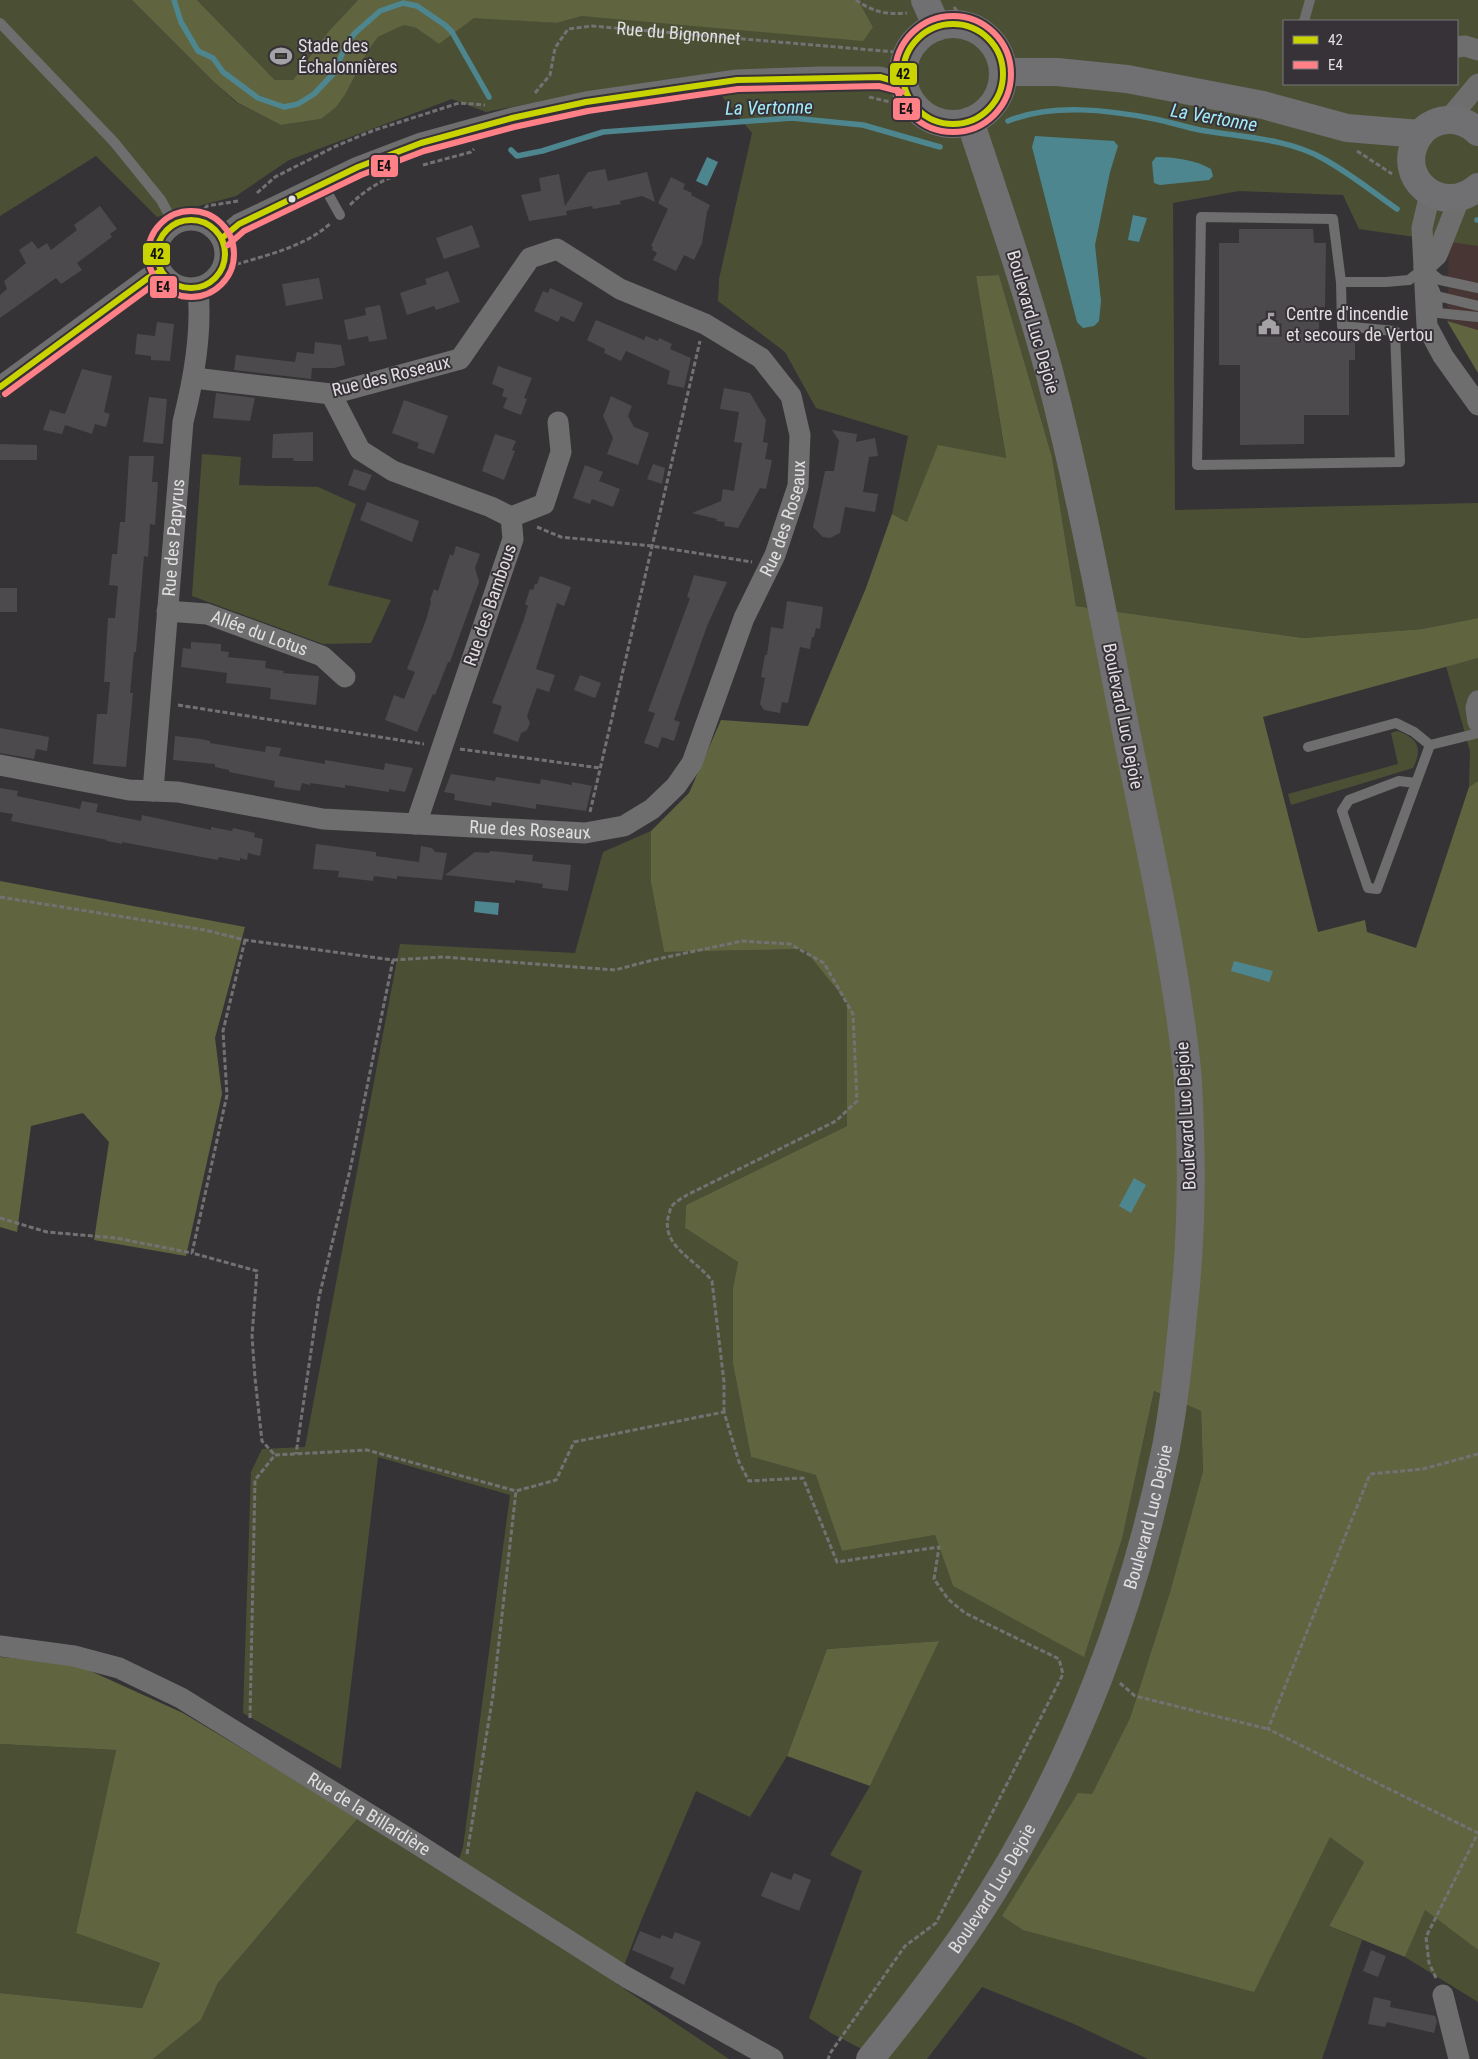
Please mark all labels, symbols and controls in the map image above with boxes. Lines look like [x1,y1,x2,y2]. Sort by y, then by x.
street label: Rue du Bignonnet [616,17,742,49]
legend [1283,20,1458,85]
text: 42 [1328,31,1343,49]
place label: Stade des Échalonnières [298,35,398,77]
sports icon: Stade des Échalonnières [268,43,294,69]
text: E4 [1328,56,1343,74]
line badge: 42 [889,62,918,86]
text: 42 [896,66,910,82]
water label: La Vertonne [725,95,813,120]
line badge: E4 [892,97,921,121]
water label: La Vertonne [1169,99,1259,136]
text: E4 [899,101,913,117]
line badge: E4 [370,154,399,178]
text: E4 [377,158,391,174]
unlabelled marker [287,194,297,204]
line badge: 42 [142,242,171,266]
text: 42 [150,246,164,262]
street label: Boulevard Luc Dejoie [1003,248,1064,396]
line badge: E4 [149,275,178,299]
text: E4 [156,279,170,295]
place label: Centre d'incendie et secours de Vertou [1286,303,1433,345]
public building icon: Centre d'incendie et secours de Vertou [1256,311,1282,337]
street label: Rue des Roseaux [330,351,452,400]
street label: Rue des Roseaux [755,460,809,580]
street label: Rue des Papyrus [158,478,188,597]
street label: Rue des Bambous [459,541,520,668]
street label: Allée du Lotus [208,605,311,660]
street label: Boulevard Luc Dejoie [1099,641,1148,791]
street label: Rue des Roseaux [469,816,592,843]
street label: Boulevard Luc Dejoie [1171,1041,1200,1191]
street label: Boulevard Luc Dejoie [1119,1443,1176,1592]
street label: Rue de la Billardière [304,1768,435,1860]
street label: Boulevard Luc Dejoie [944,1820,1040,1957]

